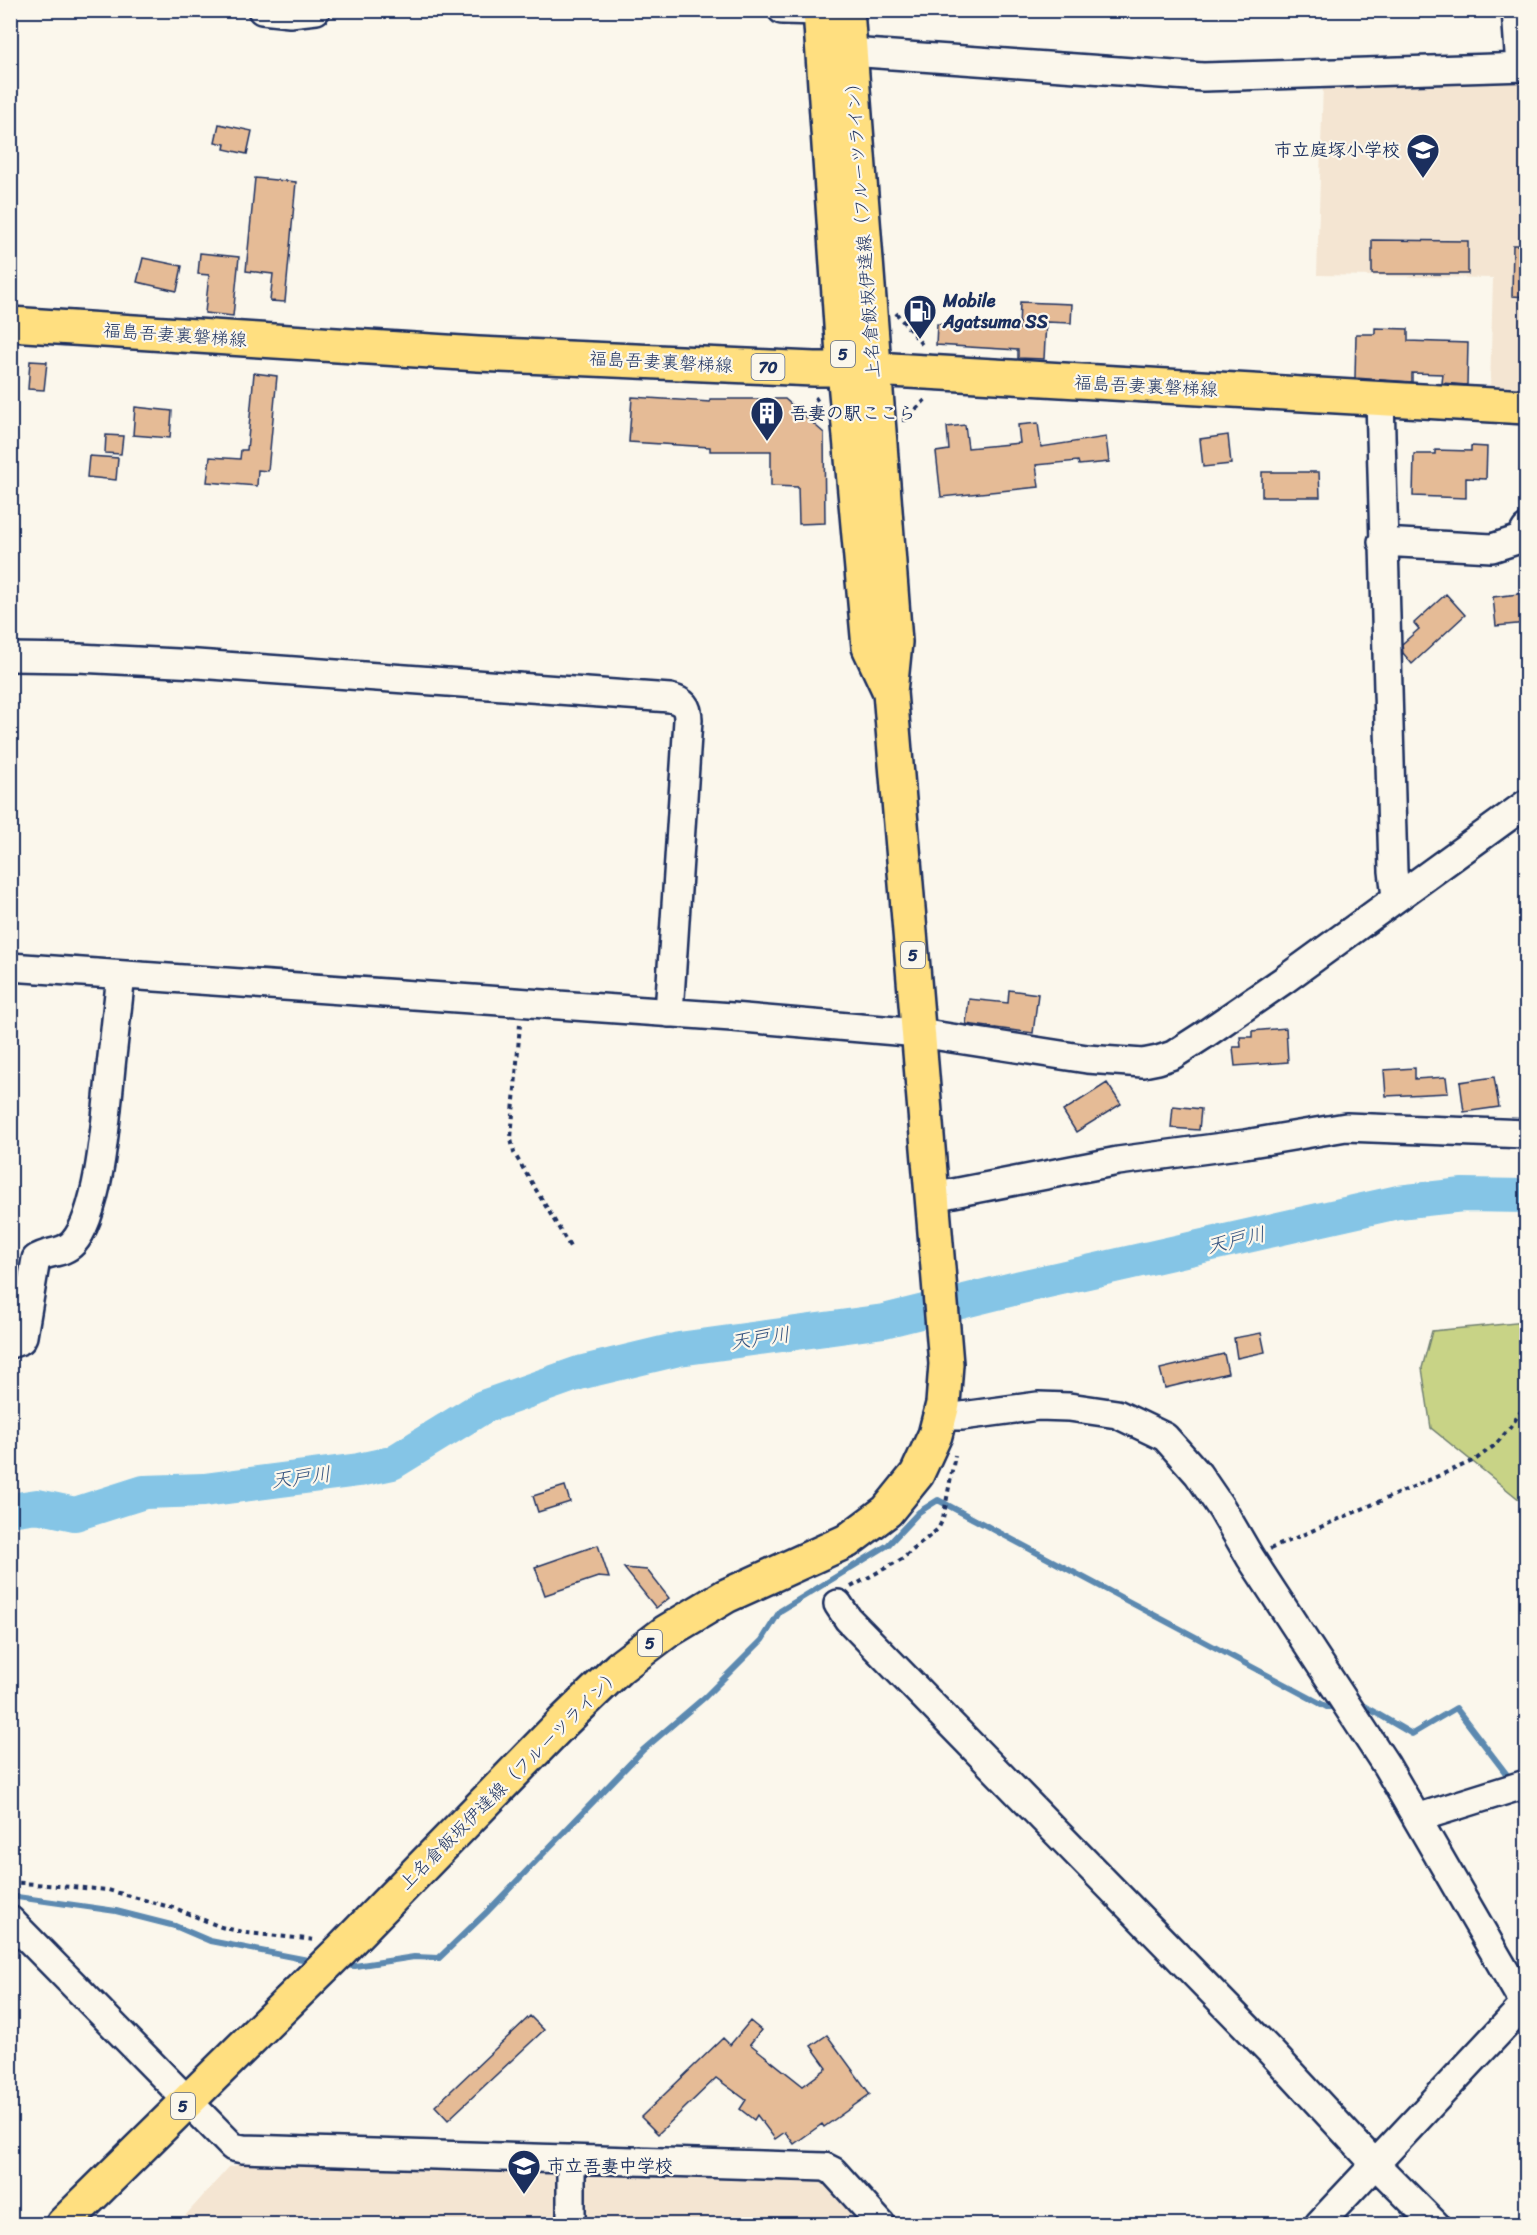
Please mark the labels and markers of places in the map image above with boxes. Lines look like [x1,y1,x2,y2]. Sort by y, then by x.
school or university icon: 市立庭塚小学校 [1405,132,1441,179]
place label: 市立庭塚小学校 [1274,134,1400,166]
place label: Mobile Agatsuma SS [942,285,1049,338]
fuel station icon: Mobile Agatsuma SS [902,293,938,340]
building icon: 吾妻の駅ここら [749,395,785,442]
place label: 吾妻の駅ここら [790,397,916,429]
school or university icon: 市立吾妻中学校 [506,2148,542,2195]
place label: 市立吾妻中学校 [547,2150,673,2182]

